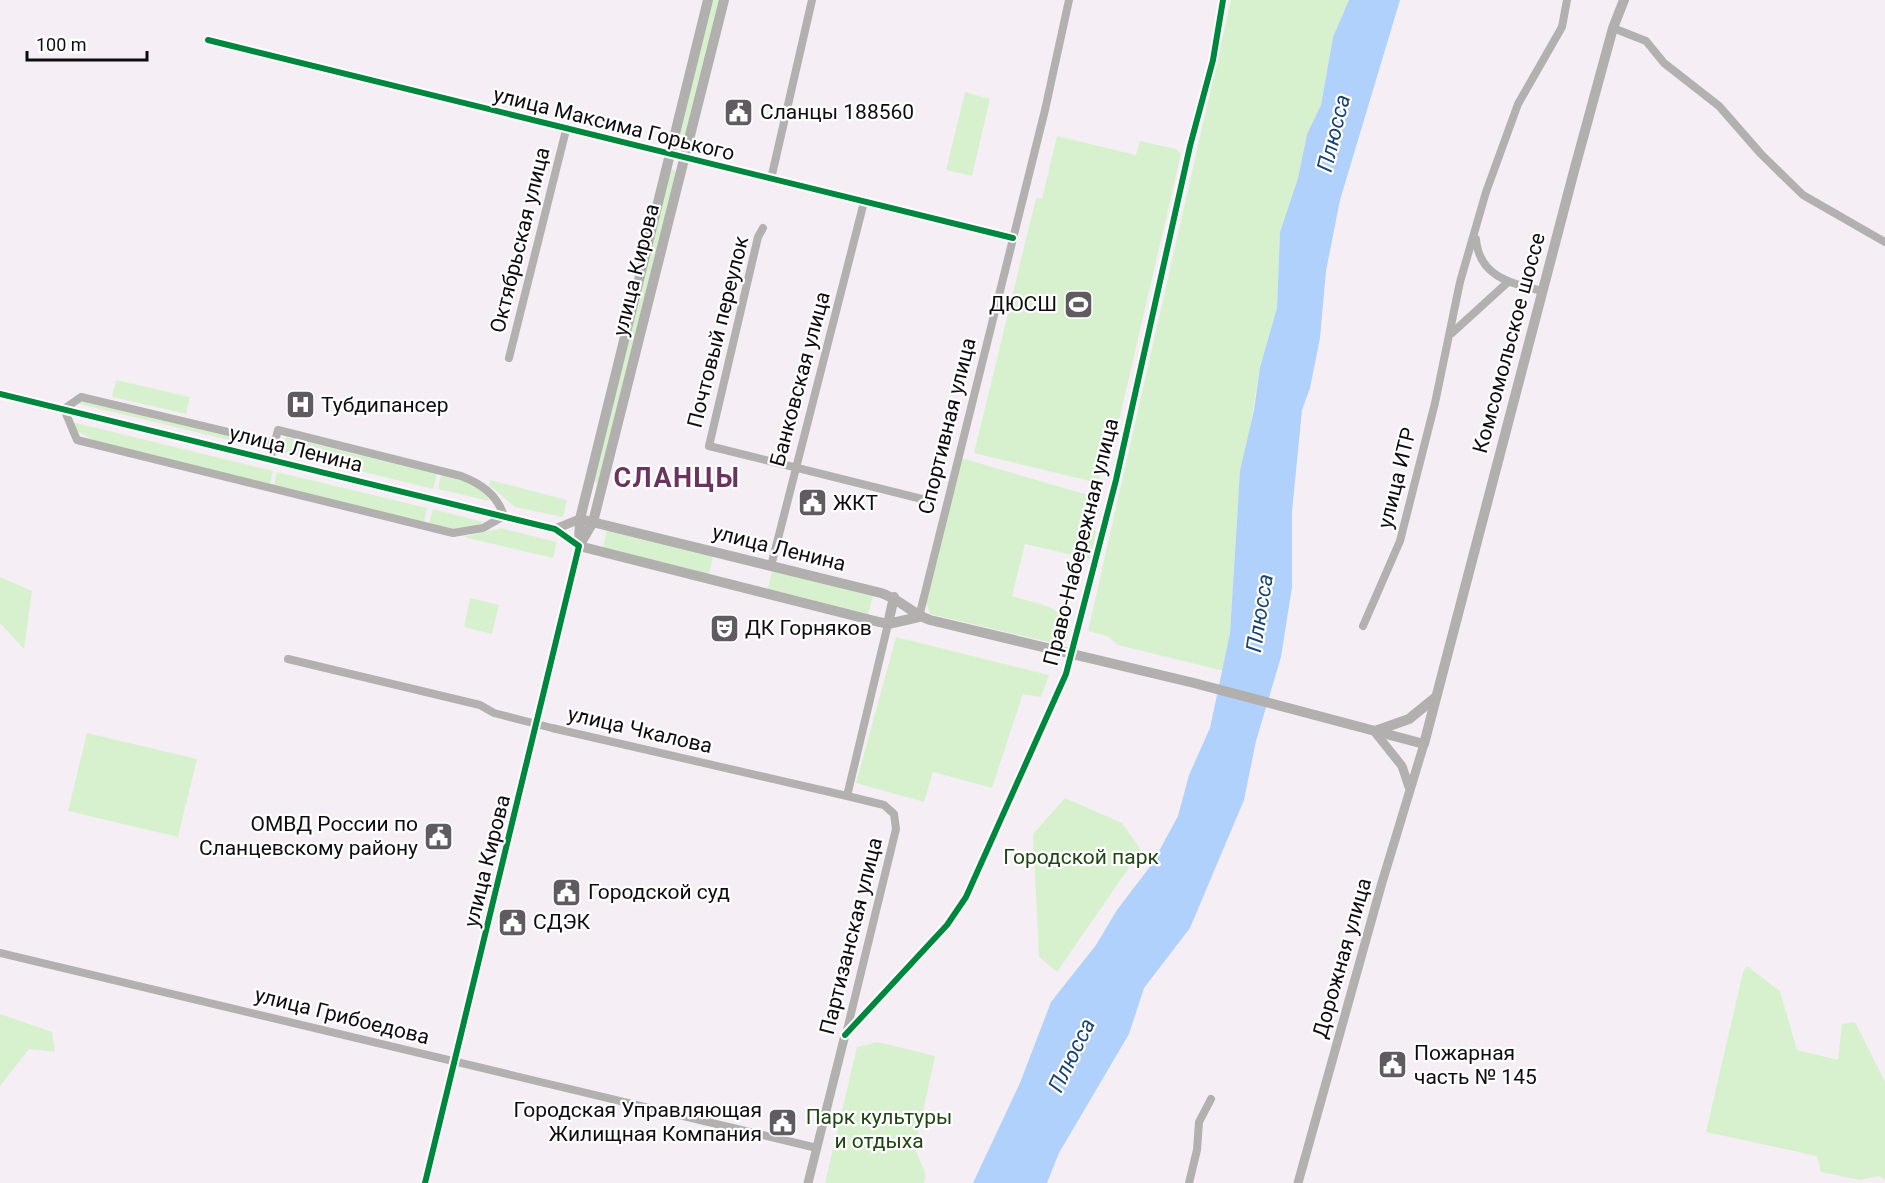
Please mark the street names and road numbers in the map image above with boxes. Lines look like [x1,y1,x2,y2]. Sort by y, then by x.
street label: улица Максима Горького [491,82,737,166]
street label: Октябрьская улица [485,145,555,335]
street label: улица Кирова [608,201,664,339]
street label: Комсомольское шоссе [1468,230,1550,456]
street label: Почтовый переулок [683,233,754,430]
street label: Банковская улица [765,289,835,469]
street label: Спортивная улица [913,335,981,517]
street label: Право-Набережная улица [1039,416,1123,668]
street label: улица Ленина [227,421,365,477]
street label: улица ИТР [1373,425,1421,531]
street label: улица Ленина [710,520,848,576]
street label: улица Чкалова [565,702,715,758]
street label: улица Кирова [459,792,515,930]
street label: Партизанская улица [815,835,887,1037]
street label: Дорожная улица [1308,875,1376,1041]
street label: улица Грибоедова [252,983,432,1049]

